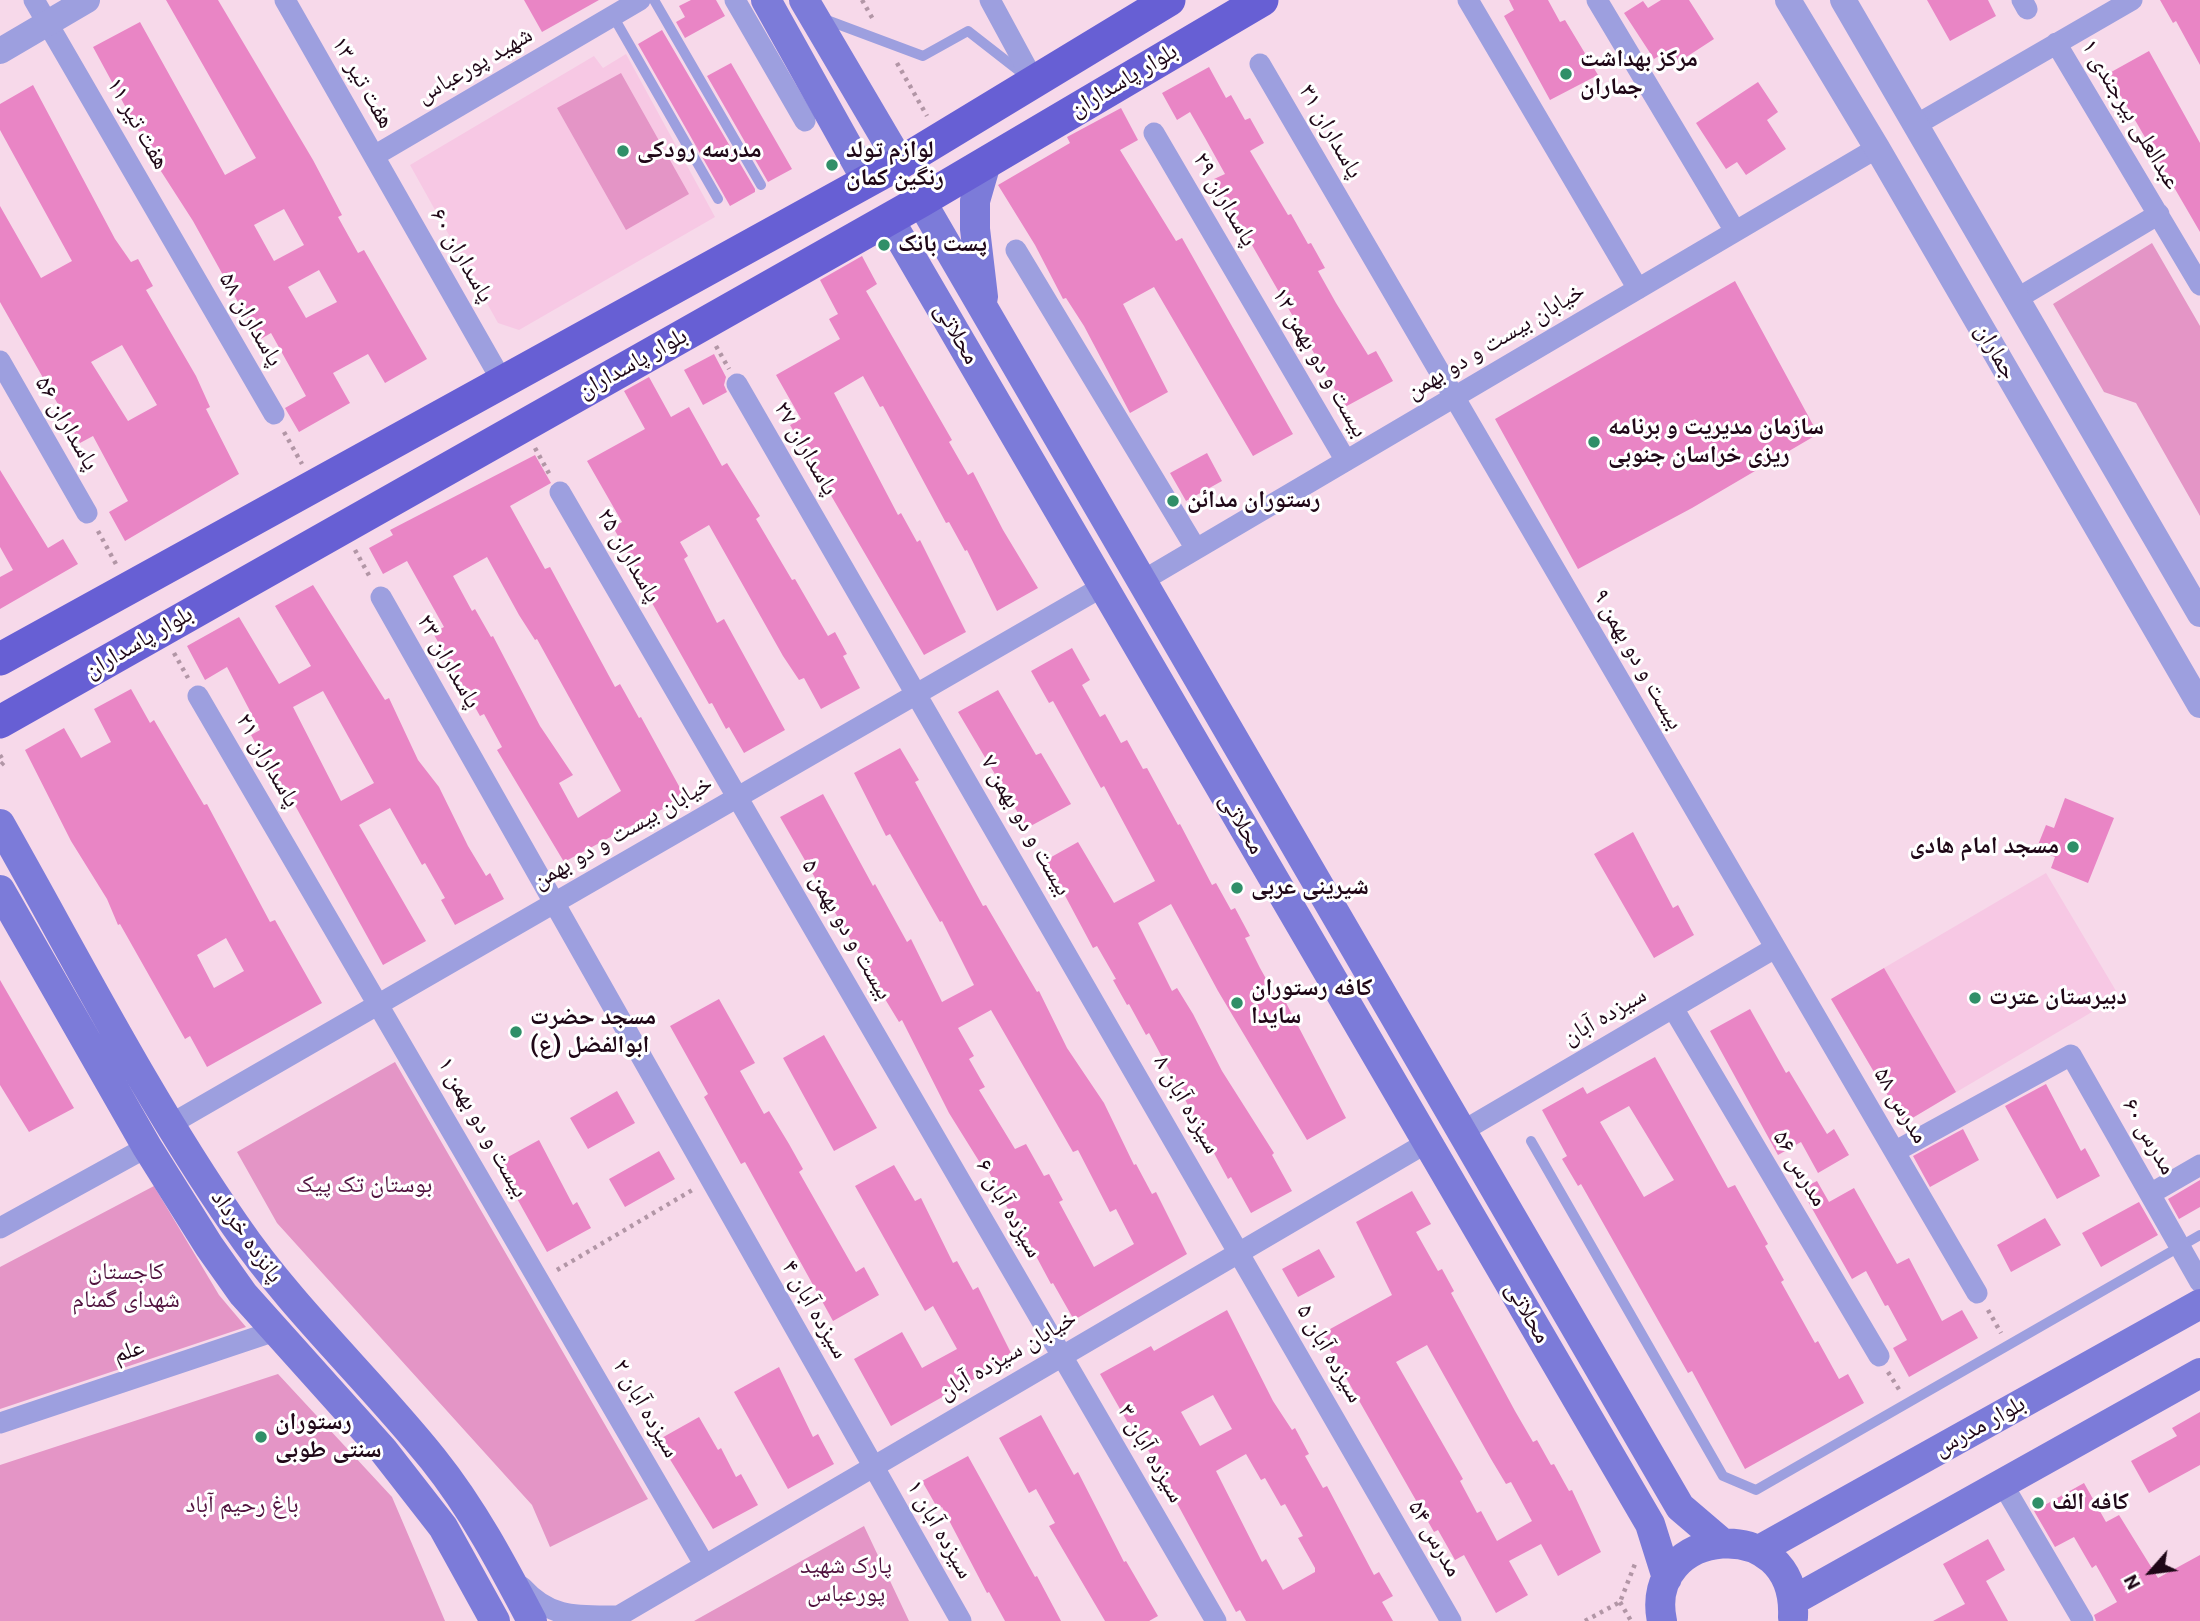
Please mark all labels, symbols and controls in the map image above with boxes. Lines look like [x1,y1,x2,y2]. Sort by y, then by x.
street label: شهید پورعباس [412,21,538,111]
street label: هفت تیر ۱۳ [324,32,400,134]
street label: عبدالعلی بیرجندی ۱ [2074,35,2186,195]
street label: بلوار پاسداران [1065,38,1183,124]
place label: مرکز بهداشت جماران [1580,46,1698,102]
marker: مرکز بهداشت جماران [1558,66,1574,82]
street label: هفت تیر ۱۱ [99,73,175,175]
street label: پاسداران ۳۱ [1292,80,1368,184]
place label: مدرسه رودکی [637,137,762,165]
place label: لوازم تولد رنگین کمان [846,137,944,193]
marker: مدرسه رودکی [615,143,631,159]
street label: پاسداران ۲۹ [1186,148,1262,252]
marker: لوازم تولد رنگین کمان [824,157,840,173]
street label: پاسداران ۶۰ [423,204,499,308]
place label: پست بانک [898,231,987,259]
marker: پست بانک [876,237,892,253]
street label: پاسداران ۵۸ [212,268,288,372]
street label: خیابان بیست و دو بهمن [1401,277,1591,407]
street label: بیست و دو بهمن ۱۲ [1264,283,1374,443]
street label: محلاتی [927,298,985,370]
street label: جماران [1967,319,2023,385]
street label: بلوار پاسداران [573,322,693,406]
street label: پاسداران ۵۶ [28,372,104,476]
street label: پاسداران ۲۷ [767,397,843,501]
place label: سازمان مدیریت و برنامه ریزی خراسان جنوبی [1608,414,1824,470]
marker: سازمان مدیریت و برنامه ریزی خراسان جنوبی [1586,434,1602,450]
place label: رستوران مدائن [1187,487,1320,515]
marker: رستوران مدائن [1165,493,1181,509]
street label: پاسداران ۲۵ [590,504,666,608]
street label: بیست و دو بهمن ۹ [1585,585,1689,735]
street label: بلوار پاسداران [79,600,199,686]
street label: پاسداران ۲۳ [410,610,486,714]
street label: پاسداران ۲۱ [229,709,305,813]
street label: بیست و دو بهمن ۷ [973,751,1077,901]
street label: خیابان بیست و دو بهمن [528,770,718,896]
street label: محلاتی [1212,788,1270,860]
place label: مسجد امام هادی [1909,833,2059,861]
marker: مسجد امام هادی [2065,839,2081,855]
street label: بیست و دو بهمن ۵ [794,855,898,1005]
place label: شیرینی عربی [1251,874,1369,902]
marker: شیرینی عربی [1229,880,1245,896]
place label: کافه رستوران سایدا [1251,975,1373,1031]
street label: سیزده آبان [1558,981,1652,1053]
place label: دبیرستان عترت [1989,984,2127,1012]
marker: دبیرستان عترت [1967,990,1983,1006]
marker: کافه رستوران سایدا [1229,995,1245,1011]
place label: مسجد حضرت ابوالفضل (ع) [530,1004,656,1060]
marker: مسجد حضرت ابوالفضل (ع) [508,1024,524,1040]
street label: سیزده آبان ۸ [1146,1051,1226,1159]
street label: بیست و دو بهمن ۱ [430,1053,534,1203]
street label: مدرس ۵۸ [1866,1063,1934,1149]
street label: مدرس ۶۰ [2115,1094,2181,1180]
street label: مدرس ۵۶ [1765,1126,1833,1212]
street label: سیزده آبان ۶ [968,1155,1048,1263]
park label: بوستان تک پیک [296,1172,432,1200]
street label: پانزده خرداد [204,1185,288,1289]
street label: سیزده آبان ۴ [774,1256,854,1364]
park label: کاجستان شهدای گمنام [72,1259,180,1315]
street label: محلاتی [1498,1277,1556,1349]
street label: سیزده آبان ۵ [1289,1300,1369,1408]
street label: خیابان سیزده آبان [934,1305,1082,1407]
street label: علم [110,1333,148,1371]
street label: سیزده آبان ۲ [605,1355,685,1463]
street label: بلوار مدرس [1929,1390,2031,1464]
street label: سیزده آبان ۳ [1110,1400,1190,1508]
place label: رستوران سنتی طوبی [275,1409,381,1465]
marker: رستوران سنتی طوبی [253,1429,269,1445]
street label: سیزده آبان ۱ [899,1476,979,1584]
place label: کافه الف [2052,1489,2129,1517]
park label: باغ رحیم آباد [185,1492,299,1520]
marker: کافه الف [2030,1495,2046,1511]
street label: مدرس ۵۴ [1401,1496,1467,1582]
north arrow [2116,1537,2186,1607]
park label: پارک شهید پورعباس [800,1553,892,1609]
text: N [2119,1571,2145,1593]

